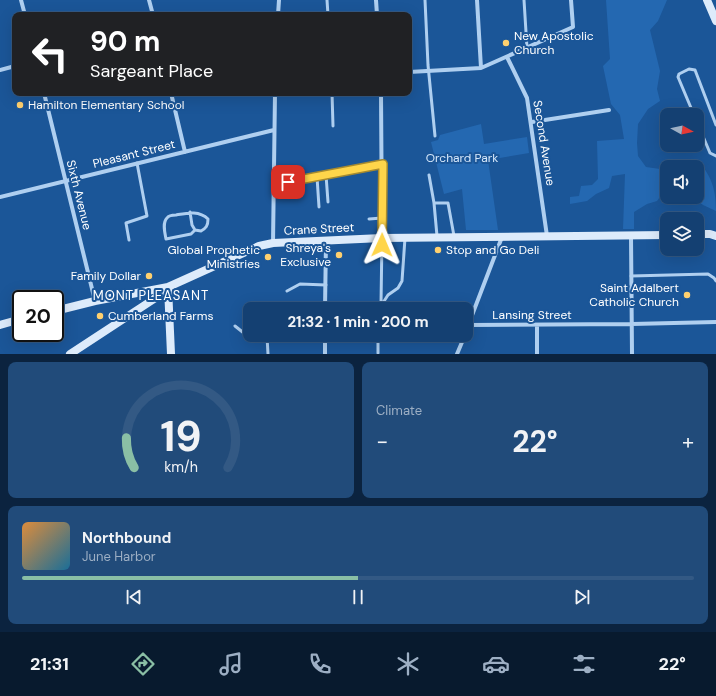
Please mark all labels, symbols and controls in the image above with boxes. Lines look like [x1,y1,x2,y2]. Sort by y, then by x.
text: 90 m [90,23,160,60]
icon: left [24,28,76,80]
place label: New Apostolic Church [514,28,594,58]
marker: New Apostolic Church [501,38,511,48]
text: Sargeant Place [90,59,213,83]
place label: Hamilton Elementary School [28,97,185,113]
street label: Second Avenue [529,99,559,187]
marker: Hamilton Elementary School [15,100,25,110]
north arrow [660,108,704,152]
map controls [660,108,704,256]
street label: Pleasant Street [91,136,177,172]
park label: Orchard Park [426,150,498,166]
street label: Sixth Avenue [63,158,95,232]
button: sound [660,160,704,204]
pin [271,165,305,199]
icon: arrive [277,171,299,193]
button: layers [660,212,704,256]
street label: Crane Street [283,219,355,239]
position arrow [361,224,403,266]
place label: Shreya's Exclusive [280,240,331,270]
place label: Global Prophetic Ministries [167,242,260,272]
place label: Stop and Go Deli [446,242,540,258]
marker: Stop and Go Deli [433,245,443,255]
marker: Shreya's Exclusive [334,250,344,260]
marker: Global Prophetic Ministries [263,252,273,262]
place label: Family Dollar [71,268,142,284]
marker: Family Dollar [144,271,154,281]
place label: Saint Adalbert Catholic Church [589,280,679,310]
district label: MONT PLEASANT [93,287,209,304]
speed limit sign: 20 [12,290,64,342]
marker: Saint Adalbert Catholic Church [682,290,692,300]
street label: Lansing Street [492,307,572,323]
place label: Cumberland Farms [108,308,213,324]
marker: Cumberland Farms [95,311,105,321]
text: 21:32 · 1 min · 200 m [287,312,429,332]
text: Climate [376,402,422,419]
text: 19 [160,410,202,464]
text: 22° [512,422,558,461]
text: − [376,427,388,456]
text: + [682,427,694,456]
text: km/h [164,458,198,476]
text: Northbound [82,528,171,548]
text: June Harbor [82,548,156,565]
icon: previous [123,586,145,608]
icon: pause [347,586,369,608]
icon: next [571,586,593,608]
icon: directions [129,650,157,678]
icon: music [217,650,245,678]
icon: phone [306,650,334,678]
icon: climate [394,650,422,678]
icon: car [482,650,510,678]
icon: filters [570,650,598,678]
text: 21:31 [30,652,69,676]
text: 22° [659,652,686,676]

